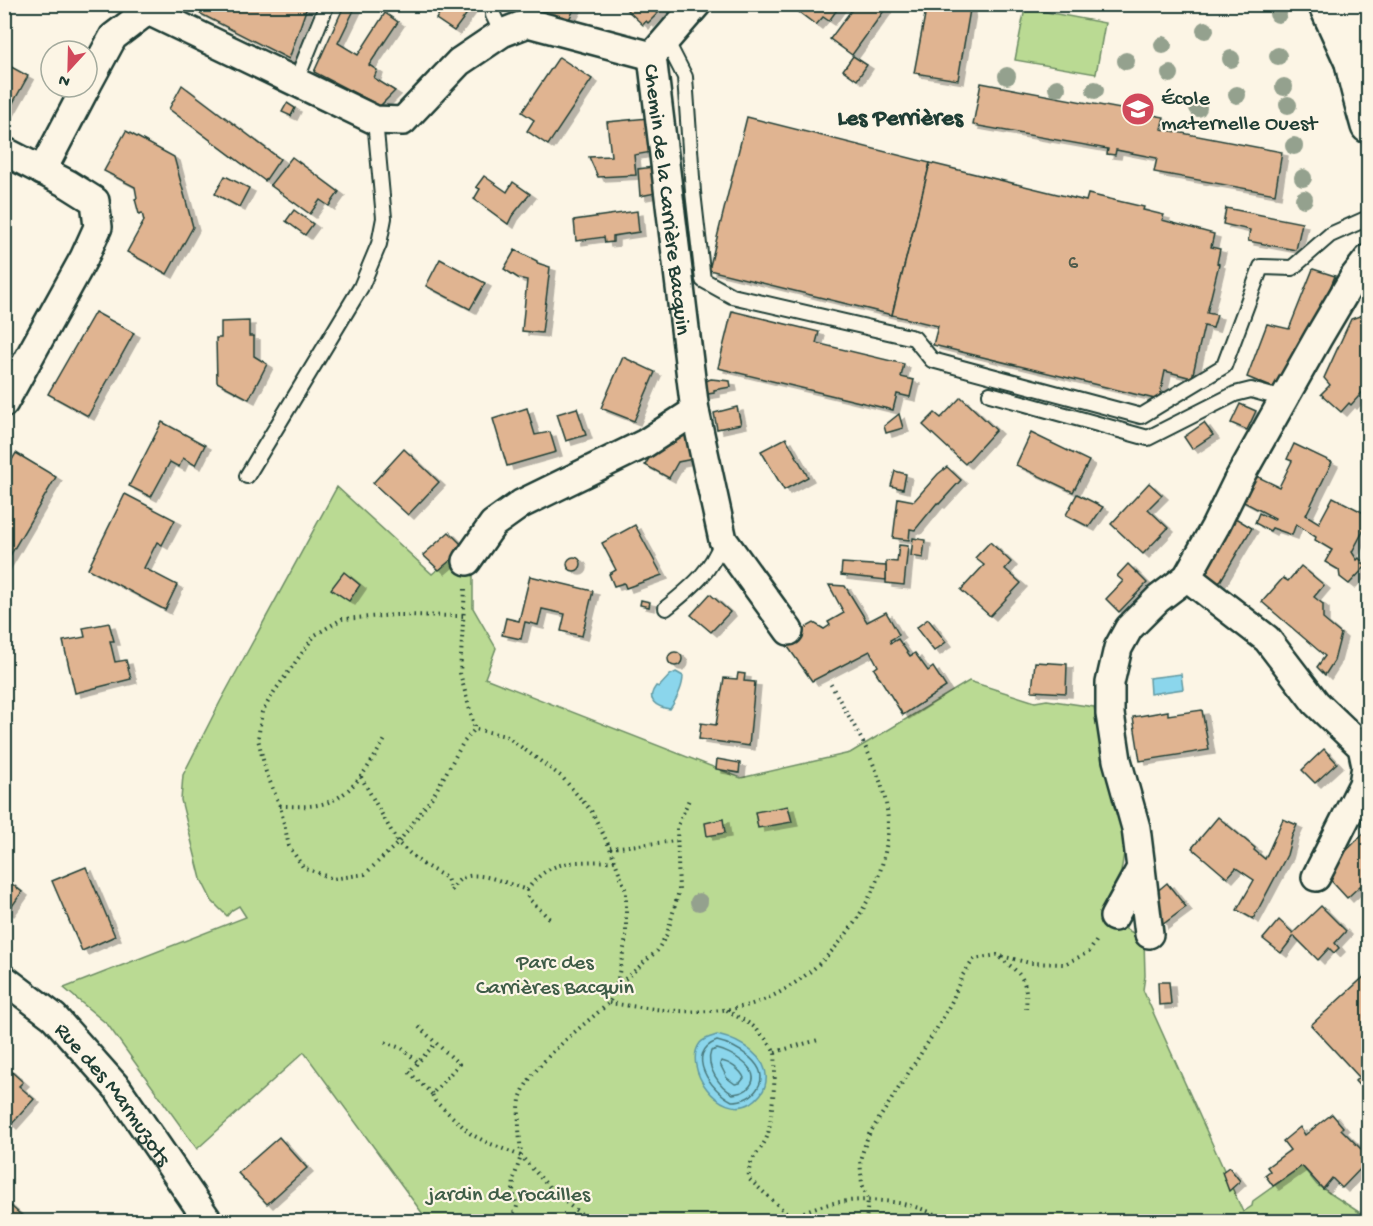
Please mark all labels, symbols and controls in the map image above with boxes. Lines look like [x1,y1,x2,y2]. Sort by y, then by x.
north arrow [39,39,99,99]
street label: Chemin de la Carrière Bacquin [636,63,695,337]
text: N [56,69,73,90]
place label: École maternelle Ouest [1161,87,1319,138]
school or university icon: École maternelle Ouest [1120,91,1156,127]
district label: Les Perrières [837,105,964,134]
house number: 6 [1068,253,1079,276]
park label: Parc des Carrières Bacquin [476,951,635,1002]
street label: Rue des Marmuzots [48,1018,176,1172]
park label: jardin de rocailles [424,1183,591,1209]

